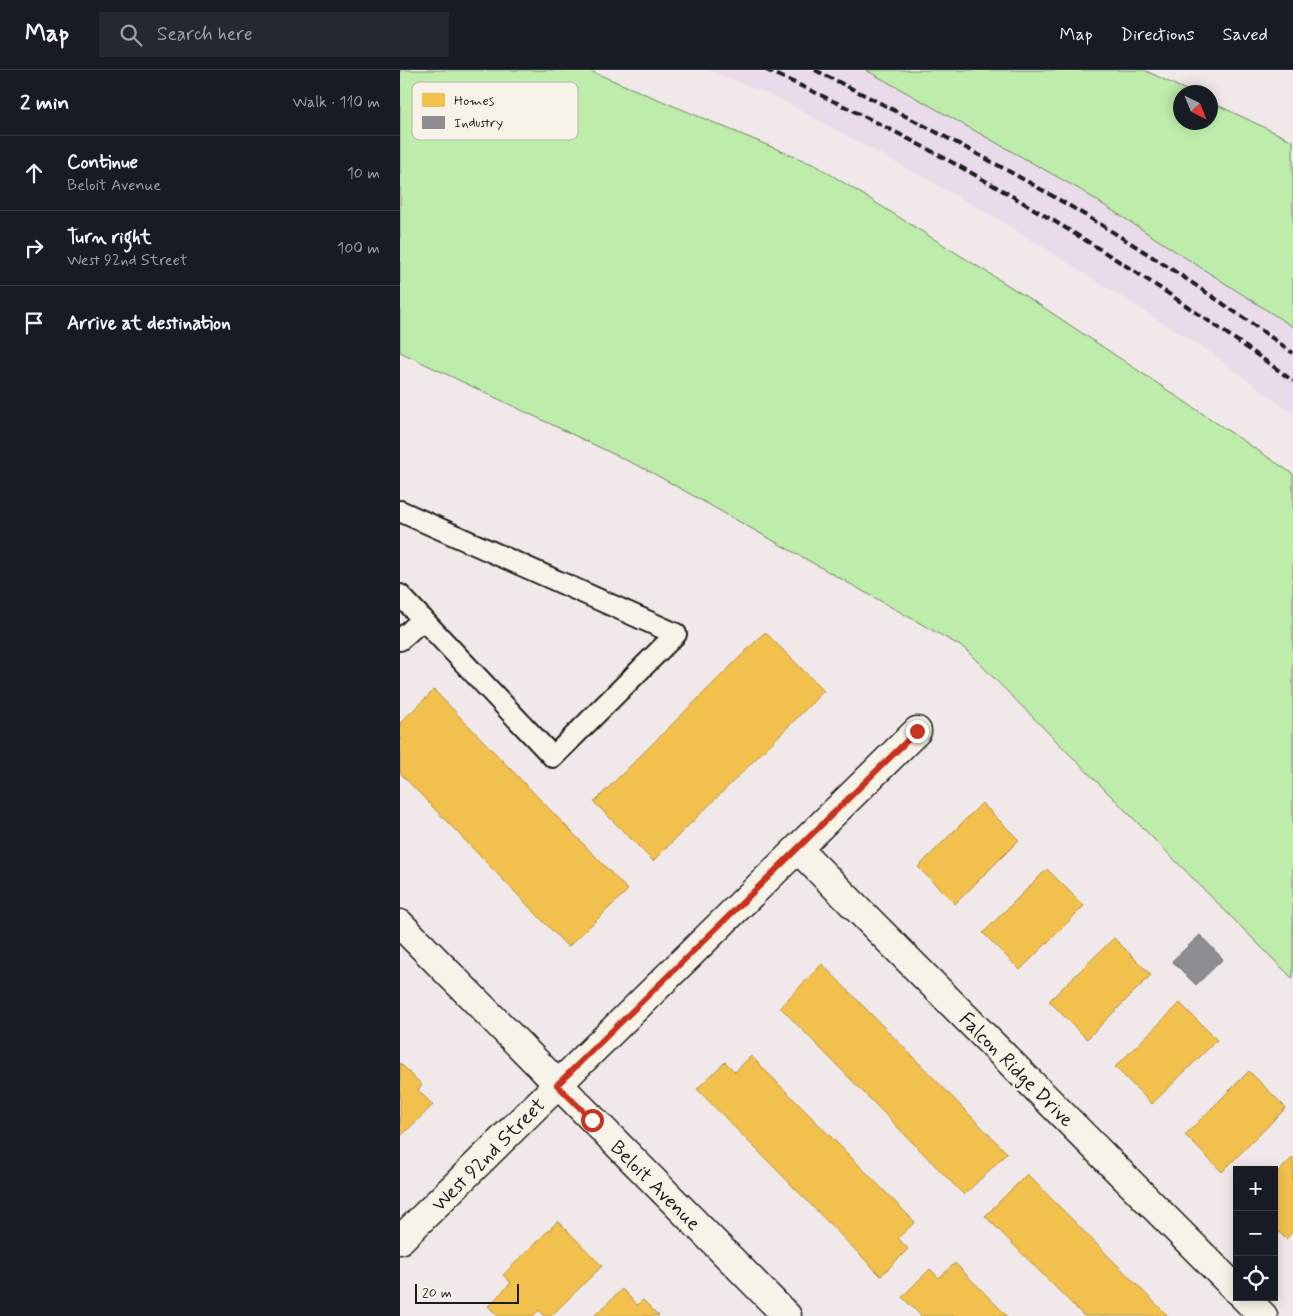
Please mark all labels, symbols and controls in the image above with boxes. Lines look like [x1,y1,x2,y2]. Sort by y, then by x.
search box [99,12,449,57]
text: Map [25,19,69,50]
icon: search [117,21,145,49]
text: Search here [157,22,253,47]
text: Map [1060,23,1093,47]
text: Directions [1121,23,1195,47]
text: Saved [1223,23,1268,47]
legend [412,82,578,140]
north arrow [1173,85,1218,130]
text: 2 min [20,89,69,117]
text: Walk · 110 m [292,92,380,113]
text: Homes [454,92,495,110]
text: Industry [454,114,503,132]
text: Continue [67,150,138,175]
icon: ahead [20,159,48,187]
text: 10 m [347,163,380,184]
text: Beloit Avenue [67,175,161,196]
text: Turn right [67,225,151,250]
icon: right [20,234,48,262]
text: 100 m [337,238,380,259]
text: West 92nd Street [67,250,187,271]
icon: arrive [20,309,48,337]
text: Arrive at destination [67,311,231,336]
route end [906,720,929,743]
street label: Falcon Ridge Drive [953,1007,1079,1133]
street label: West 92nd Street [426,1092,552,1218]
route start [581,1109,604,1132]
street label: Beloit Avenue [604,1135,706,1237]
map controls [1233,1166,1278,1301]
button: + [1233,1166,1278,1211]
button: − [1233,1211,1278,1256]
button: locate [1233,1256,1278,1301]
scale bar [415,1281,519,1304]
text: 20 m [422,1284,452,1302]

